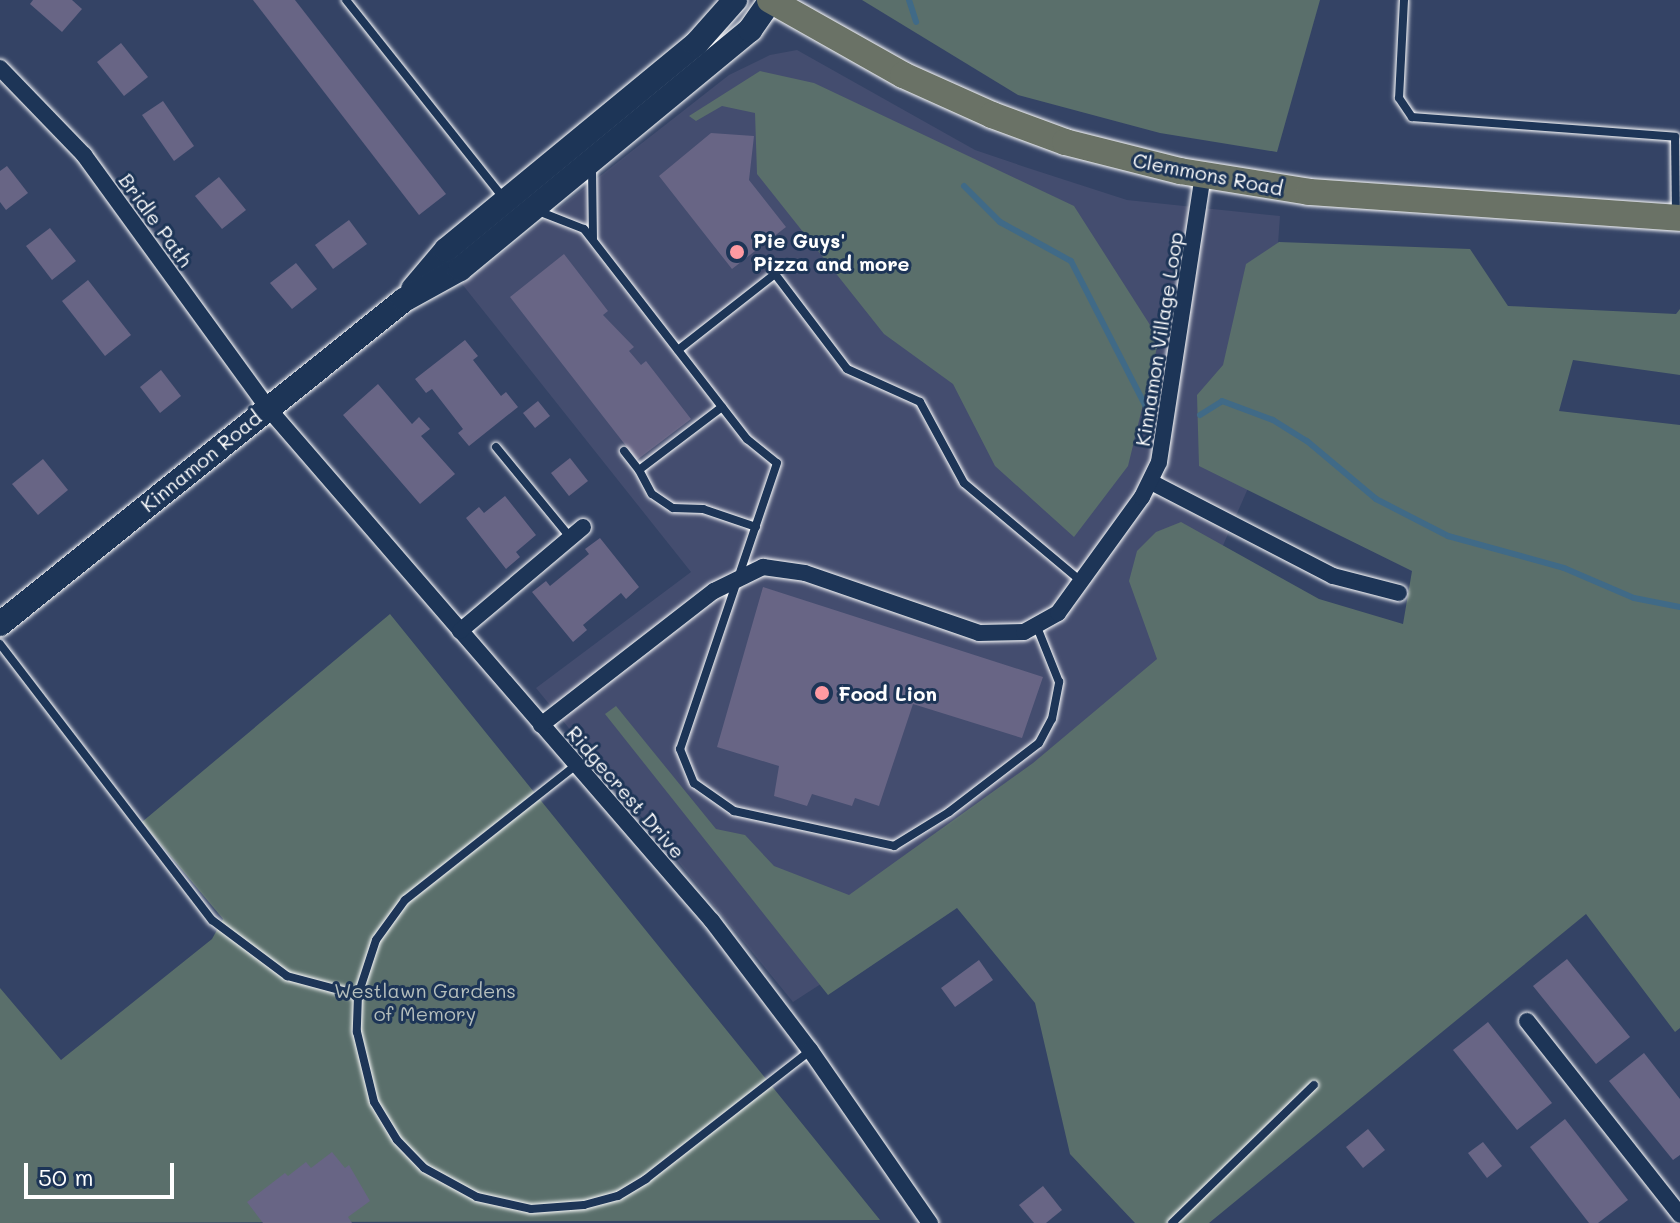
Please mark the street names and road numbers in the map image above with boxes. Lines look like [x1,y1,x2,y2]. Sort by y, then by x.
street label: Clemmons Road [1131,148,1285,200]
street label: Bridle Path [114,169,198,271]
street label: Kinnamon Village Loop [1130,230,1188,448]
street label: Kinnamon Road [136,405,266,517]
street label: Ridgecrest Drive [562,721,690,863]

